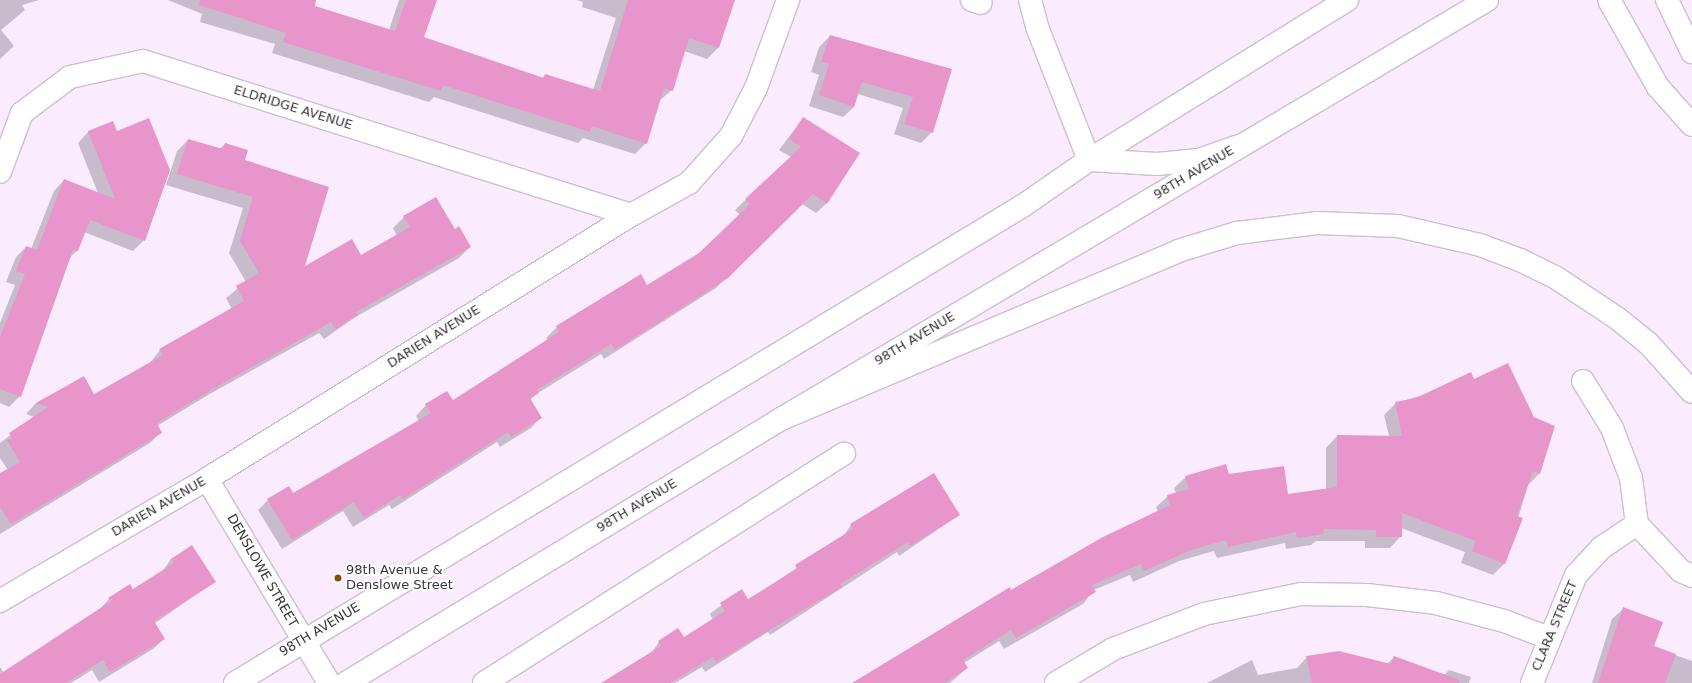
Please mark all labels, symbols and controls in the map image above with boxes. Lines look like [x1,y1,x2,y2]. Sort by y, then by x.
street label: ELDRIDGE AVENUE [232,83,354,133]
street label: 98TH AVENUE [1151,143,1237,203]
street label: DARIEN AVENUE [385,302,483,372]
street label: 98TH AVENUE [872,309,958,369]
street label: DARIEN AVENUE [109,474,209,540]
street label: 98TH AVENUE [594,476,680,536]
street label: DENSLOWE STREET [223,512,301,630]
place label: 98th Avenue & Denslowe Street [346,563,453,594]
marker: 98th Avenue & Denslowe Street [333,573,343,583]
street label: CLARA STREET [1529,578,1581,674]
street label: 98TH AVENUE [277,600,363,660]

